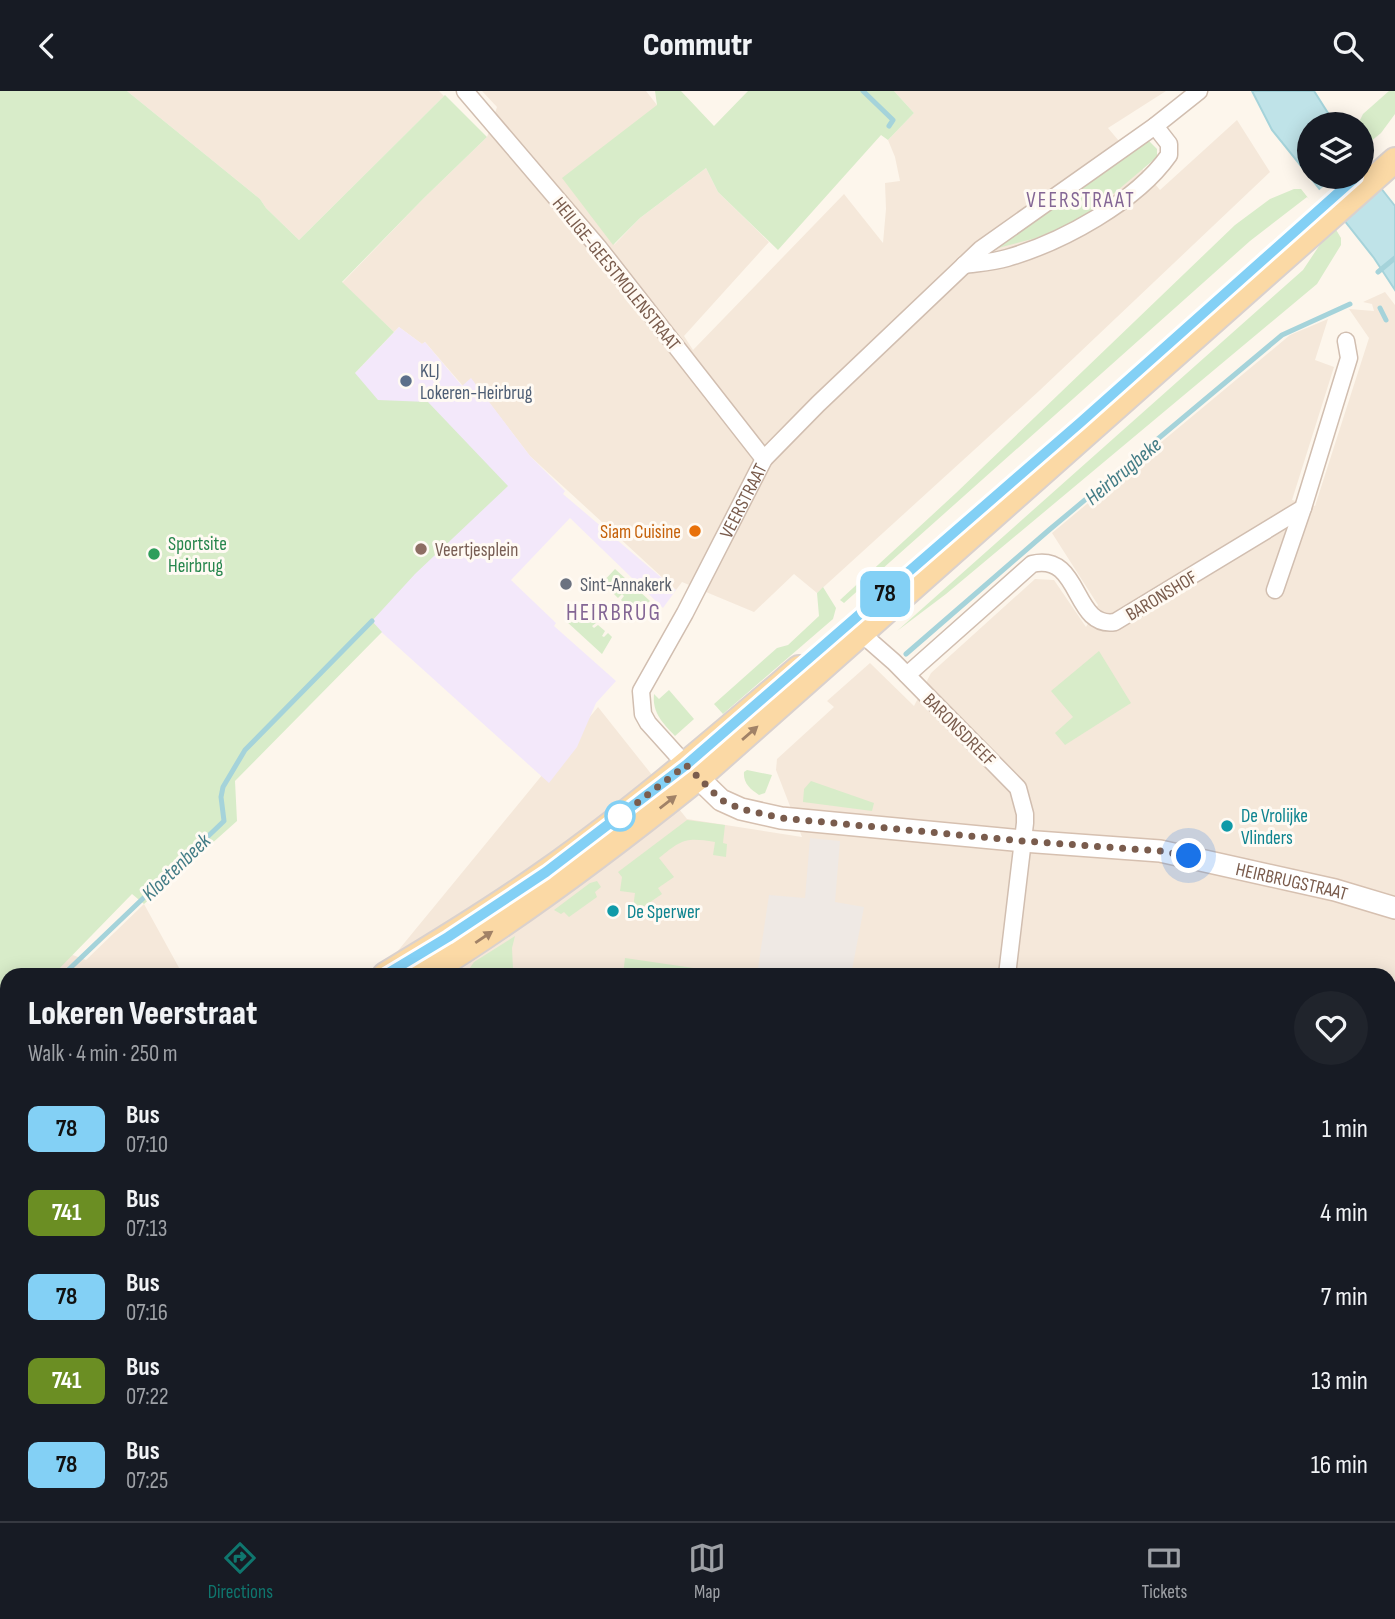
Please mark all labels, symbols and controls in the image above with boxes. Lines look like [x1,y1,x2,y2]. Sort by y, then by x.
text: Commutr [643,26,752,65]
icon: back [28,27,66,65]
icon: search [1329,27,1367,65]
map controls [1297,112,1374,189]
button: layers [1297,112,1374,189]
district label: VEERSTRAAT [1026,188,1136,213]
street label: HEILIGE-GEESTMOLENSTRAAT [547,193,685,355]
place label: KLJ Lokeren-Heirbrug [420,360,533,405]
marker: KLJ Lokeren-Heirbrug [398,373,414,389]
water label: Heirbrugbeke [1080,432,1167,511]
street label: VEERSTRAAT [715,460,773,542]
place label: Siam Cuisine [600,521,681,544]
marker: Siam Cuisine [687,523,703,539]
place label: Sportsite Heirbrug [168,533,227,578]
place label: Veertjesplein [435,539,518,562]
marker: Veertjesplein [413,541,429,557]
marker: Sportsite Heirbrug [146,546,162,562]
street label: BARONSHOF [1122,566,1202,626]
line badge: 78 [854,571,917,617]
place label: Sint-Annakerk [580,574,672,597]
marker: Sint-Annakerk [558,576,574,592]
text: 78 [874,579,896,608]
district label: HEIRBRUG [566,599,662,627]
street label: BARONSDREEF [918,689,1000,771]
one-way arrow [741,725,759,741]
one-way arrow [659,795,677,810]
unlabelled marker [605,801,635,831]
place label: De Vrolijke Vlinders [1241,805,1308,850]
marker: De Vrolijke Vlinders [1219,818,1235,834]
water label: Kloetenbeek [137,828,217,906]
your location [1171,838,1206,873]
street label: HEIRBRUGSTRAAT [1234,858,1351,906]
place label: De Sperwer [627,901,701,924]
marker: De Sperwer [605,903,621,919]
one-way arrow [474,930,493,943]
button: heart [1294,991,1368,1065]
text: Lokeren Veerstraat [28,994,257,1034]
text: Walk · 4 min · 250 m [28,1040,178,1068]
text: Bus [126,1100,160,1131]
text: 78 [56,1114,77,1143]
text: 1 min [1322,1114,1368,1145]
text: 07:10 [126,1131,168,1159]
text: Bus [126,1184,160,1215]
text: 741 [52,1198,81,1227]
text: 4 min [1320,1198,1368,1229]
text: 07:13 [126,1215,167,1243]
text: Bus [126,1268,160,1299]
text: 78 [56,1282,77,1311]
text: 7 min [1321,1282,1368,1313]
text: 07:16 [126,1299,168,1327]
text: Bus [126,1352,160,1383]
text: 741 [52,1366,81,1395]
text: 13 min [1311,1366,1368,1397]
text: 07:22 [126,1383,169,1411]
text: Bus [126,1436,160,1467]
text: 78 [56,1450,77,1479]
text: 16 min [1311,1450,1368,1481]
text: 07:25 [126,1467,168,1495]
tab: Directions [208,1539,273,1604]
tab: Map [688,1539,726,1604]
tab: Tickets [1141,1539,1187,1604]

